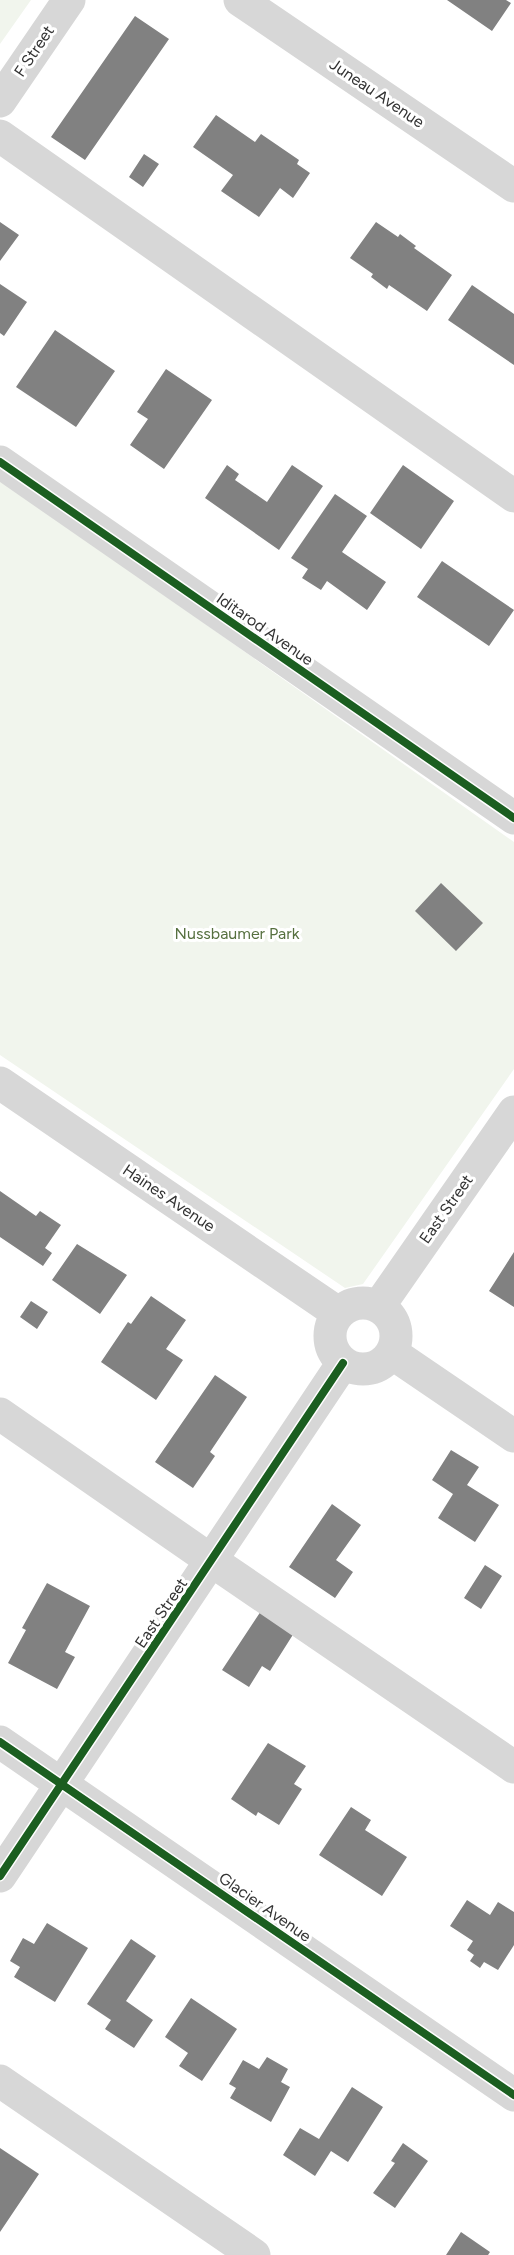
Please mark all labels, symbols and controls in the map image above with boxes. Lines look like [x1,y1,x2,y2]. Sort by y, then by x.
street label: F Street [10,22,58,80]
street label: Juneau Avenue [326,54,428,132]
street label: Iditarod Avenue [213,589,317,670]
park label: Nussbaumer Park [175,924,300,943]
street label: Haines Avenue [119,1160,219,1236]
street label: East Street [415,1171,477,1247]
street label: East Street [131,1575,191,1651]
street label: Glacier Avenue [215,1868,315,1946]

